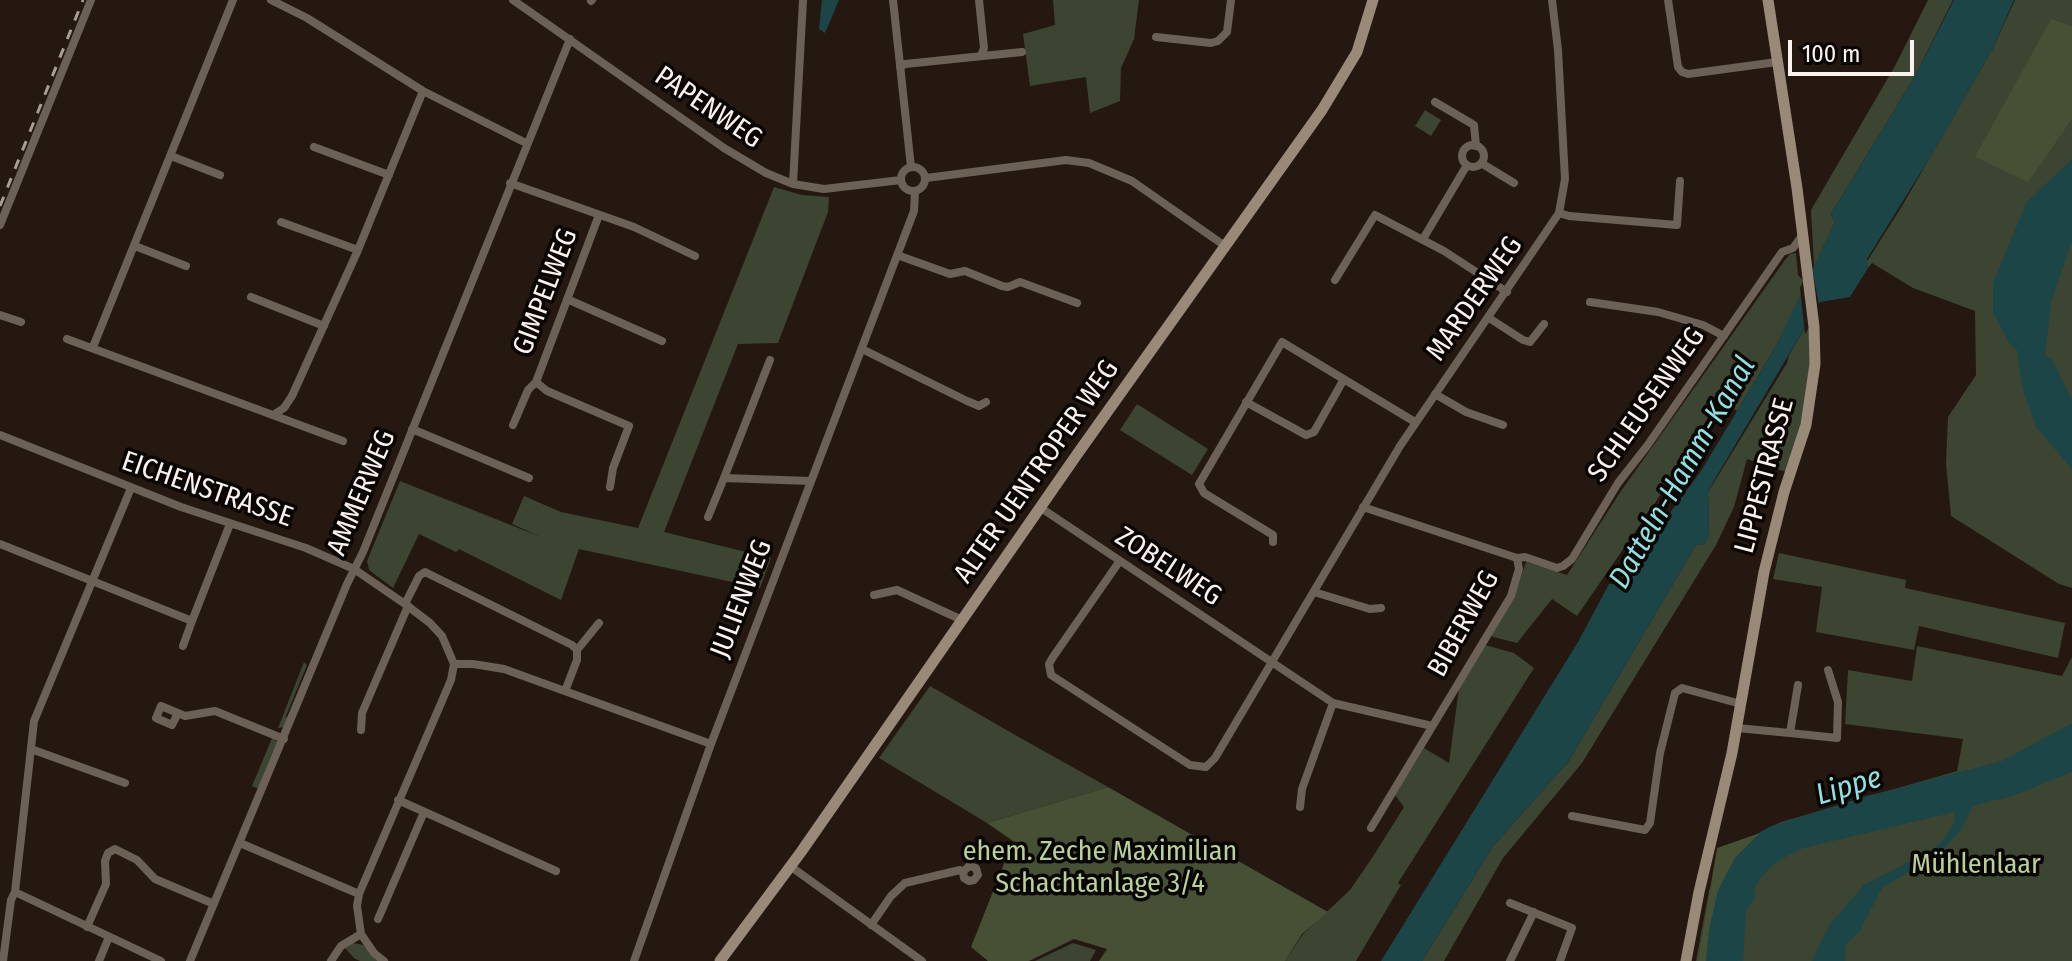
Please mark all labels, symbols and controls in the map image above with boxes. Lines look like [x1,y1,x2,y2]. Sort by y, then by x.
scale bar [1792,24,1918,74]
text: 100 m [1802,40,1860,68]
street label: PAPENWEG [648,60,768,156]
street label: GIMPELWEG [507,224,585,360]
street label: MARDERWEG [1420,230,1530,368]
street label: SCHLEUSENWEG [1581,321,1713,489]
water label: Datteln-Hamm-Kanal [1602,351,1764,595]
street label: ALTER UENTROPER WEG [947,354,1127,590]
street label: LIPPESTRASSE [1728,395,1802,557]
street label: AMMERWEG [321,425,403,561]
street label: EICHENSTRASSE [117,445,297,535]
street label: ZOBELWEG [1109,520,1227,614]
street label: JULIENWEG [704,535,780,663]
street label: BIBERWEG [1421,565,1507,683]
water label: Lippe [1812,760,1886,814]
park label: ehem. Zeche Maximilian Schachtanlage 3/4 [963,835,1237,901]
park label: Mühlenlaar [1911,848,2041,882]

